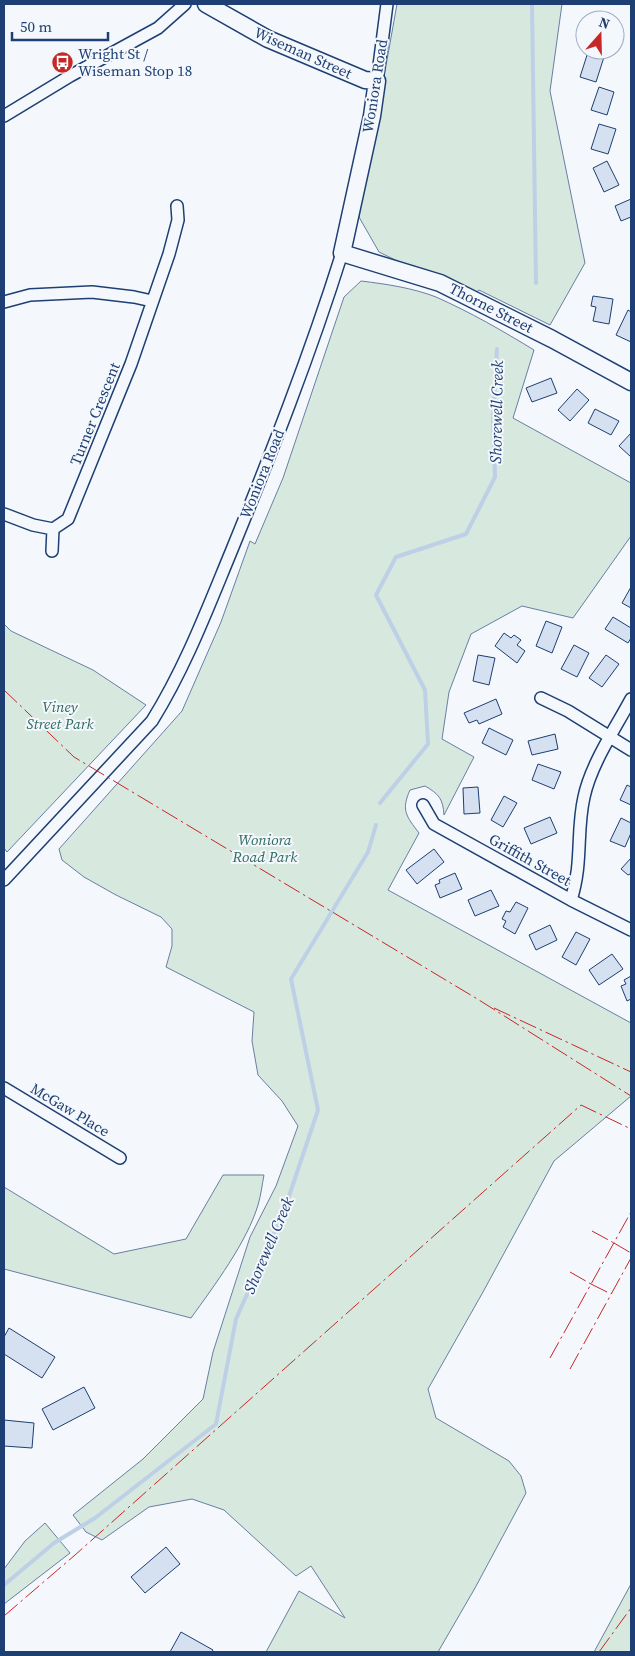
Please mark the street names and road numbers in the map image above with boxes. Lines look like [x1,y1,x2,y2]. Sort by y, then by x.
street label: Wiseman Street [251,22,356,84]
street label: Woniora Road [357,37,392,134]
street label: Thorne Street [446,277,537,338]
street label: Turner Crescent [64,359,125,468]
street label: Woniora Road [234,426,289,522]
street label: Griffith Street [485,828,575,891]
street label: McGaw Place [27,1078,114,1142]

